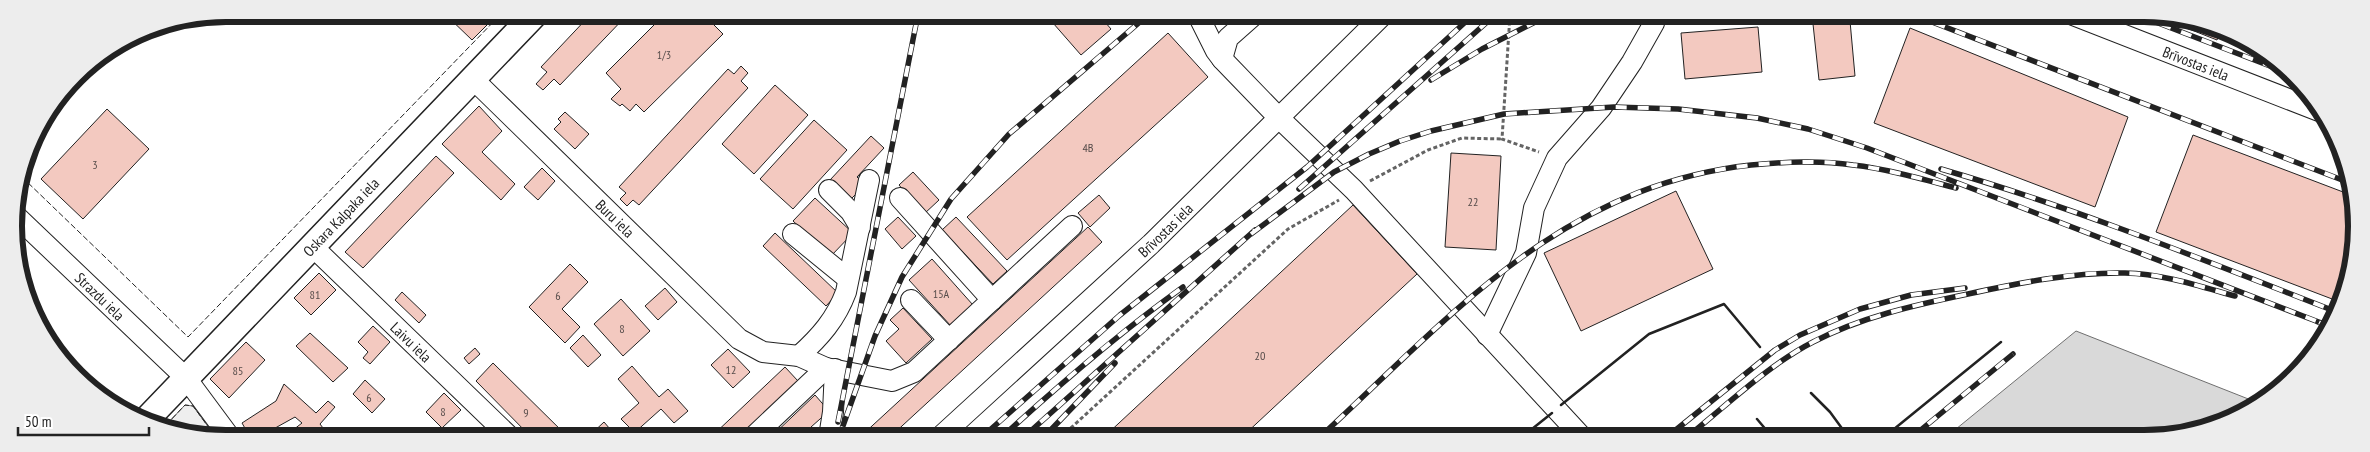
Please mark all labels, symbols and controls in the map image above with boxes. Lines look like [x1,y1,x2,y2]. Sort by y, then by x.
street label: Brīvostas iela [2160,42,2232,84]
house number: 1/3 [657,47,671,62]
house number: 4B [1082,140,1094,155]
house number: 3 [92,157,98,172]
street label: Oskara Kalpaka iela [299,174,383,260]
house number: 22 [1468,194,1478,209]
street label: Buru iela [592,195,639,241]
street label: Brīvostas iela [1134,199,1197,261]
street label: Strazdu iela [71,268,129,324]
house number: 15A [933,286,950,301]
house number: 81 [310,287,320,302]
house number: 6 [555,288,561,303]
street label: Laivu iela [387,318,436,366]
house number: 8 [619,321,625,336]
house number: 20 [1255,348,1265,363]
house number: 12 [726,362,736,377]
house number: 85 [233,363,243,378]
house number: 6 [366,390,372,405]
scale bar [18,404,149,436]
house number: 8 [440,404,446,419]
house number: 9 [523,405,529,420]
text: 50 m [25,412,51,431]

